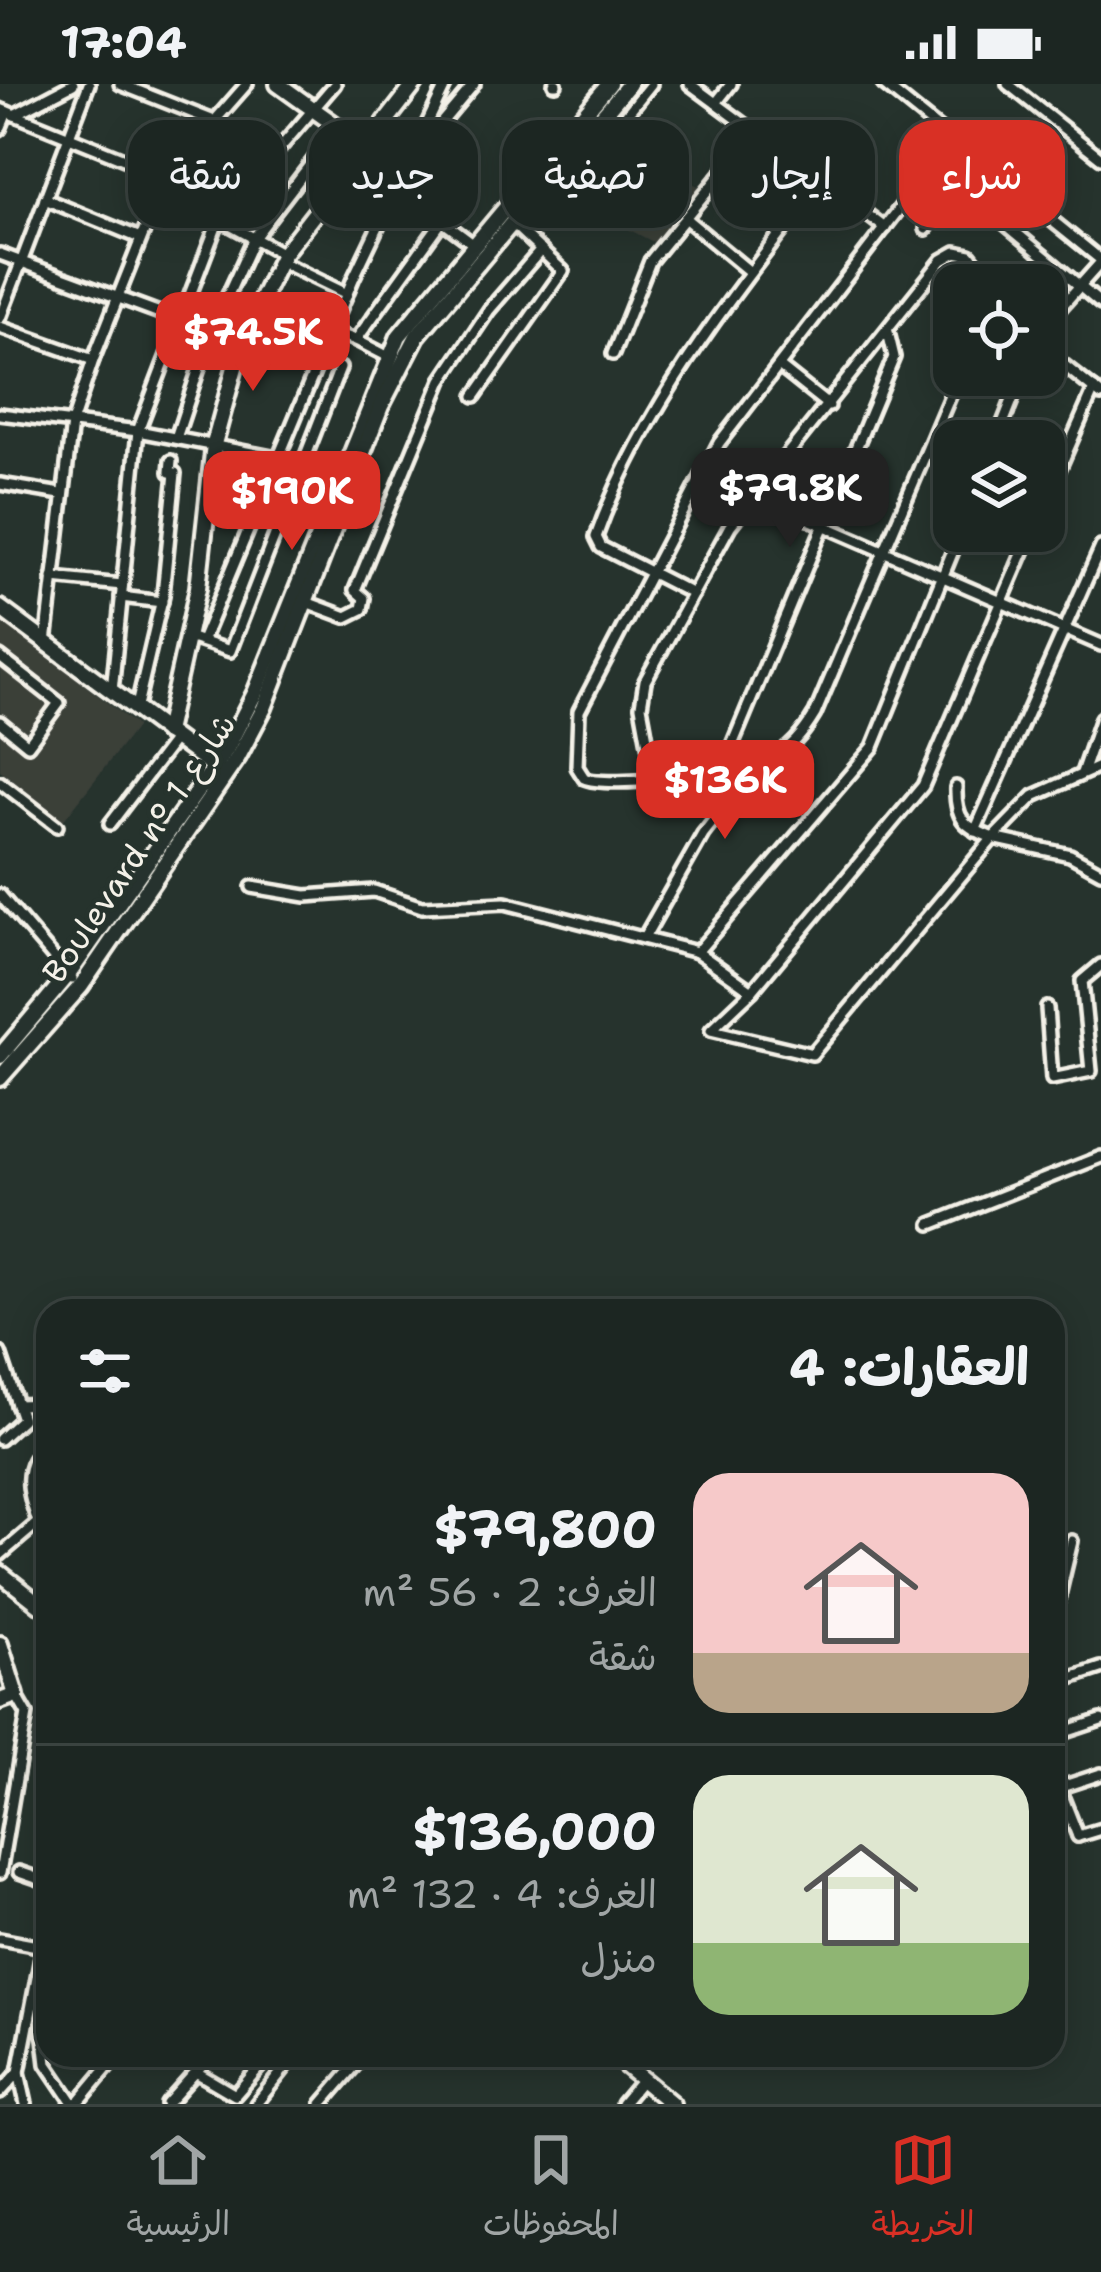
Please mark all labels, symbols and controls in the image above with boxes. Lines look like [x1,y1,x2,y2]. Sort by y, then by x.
text: 17:04 [60,12,187,72]
chip: شقة [128,120,285,228]
chip: جديد [309,120,478,228]
chip: تصفية [502,120,689,228]
chip: إيجار [713,120,875,228]
chip: شراء [899,120,1065,228]
map controls [933,264,1065,552]
button: locate [933,264,1065,396]
pin: $74.5K [155,292,351,394]
text: $74.5K [183,305,323,357]
button: layers [933,420,1065,552]
pin: $79.8K [692,448,888,550]
pin: $190K [208,451,376,553]
text: $79.8K [718,461,862,513]
text: $190K [230,464,354,516]
street label: Boulevard n° شارع 1 [32,704,247,992]
pin: $136K [641,740,809,842]
text: $136K [663,753,787,805]
text: العقارات: 4 [789,1333,1029,1401]
icon: filters [72,1338,138,1404]
text: $79,800 [433,1495,657,1563]
icon: home [789,1521,933,1665]
text: الغرف: 2 · 56 m² [363,1566,657,1618]
text: شقة [589,1630,657,1682]
text: $136,000 [412,1797,657,1865]
icon: home [789,1823,933,1967]
text: الغرف: 4 · 132 m² [347,1868,657,1920]
text: منزل [580,1932,657,1984]
tab: الرئيسية [126,2127,230,2253]
tab: المحفوظات [483,2127,619,2253]
tab: الخريطة [872,2127,975,2253]

